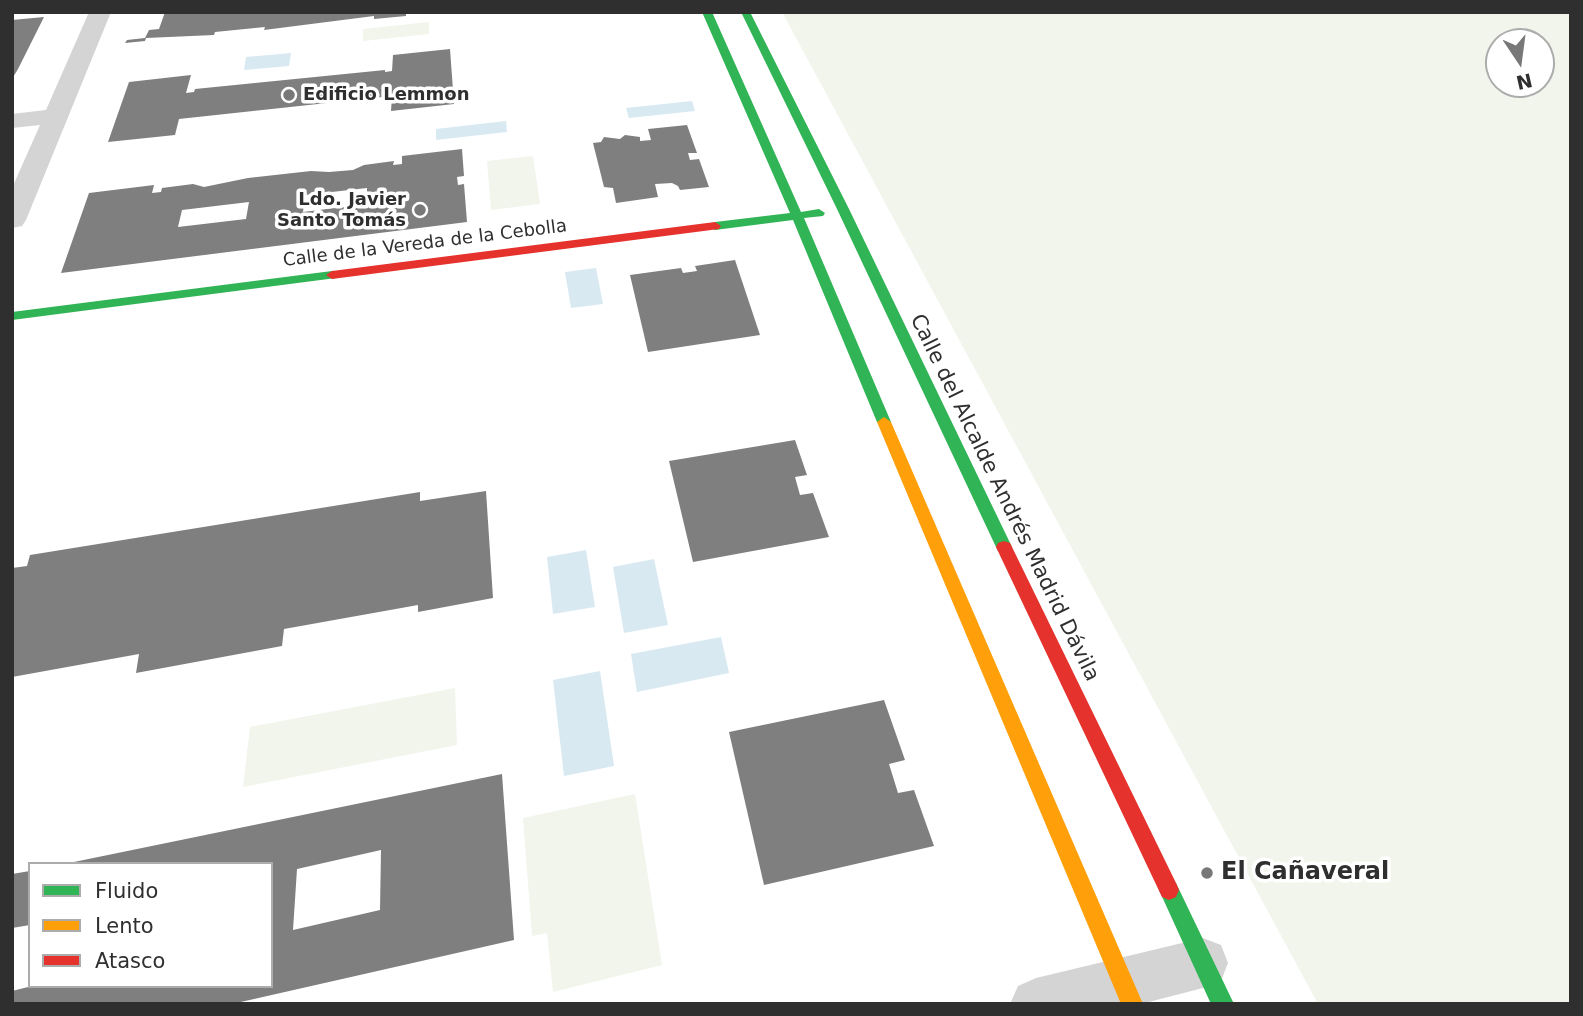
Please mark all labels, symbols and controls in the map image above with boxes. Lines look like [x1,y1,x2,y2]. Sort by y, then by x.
north arrow [1485,28,1555,98]
text: N [1514,69,1534,94]
place label: Edificio Lemmon [303,84,470,106]
marker: Edificio Lemmon [281,87,297,103]
place label: Ldo. Javier Santo Tomás [277,189,406,232]
marker: Ldo. Javier Santo Tomás [412,202,428,218]
street label: Calle de la Vereda de la Cebolla [282,216,568,272]
street label: Calle del Alcalde Andrés Madrid Dávila [904,310,1104,686]
place label: El Cañaveral [1221,859,1389,887]
legend [28,862,273,988]
marker: El Cañaveral [1199,865,1215,881]
text: Fluido [95,879,158,903]
text: Lento [95,914,154,938]
text: Atasco [95,949,165,973]

